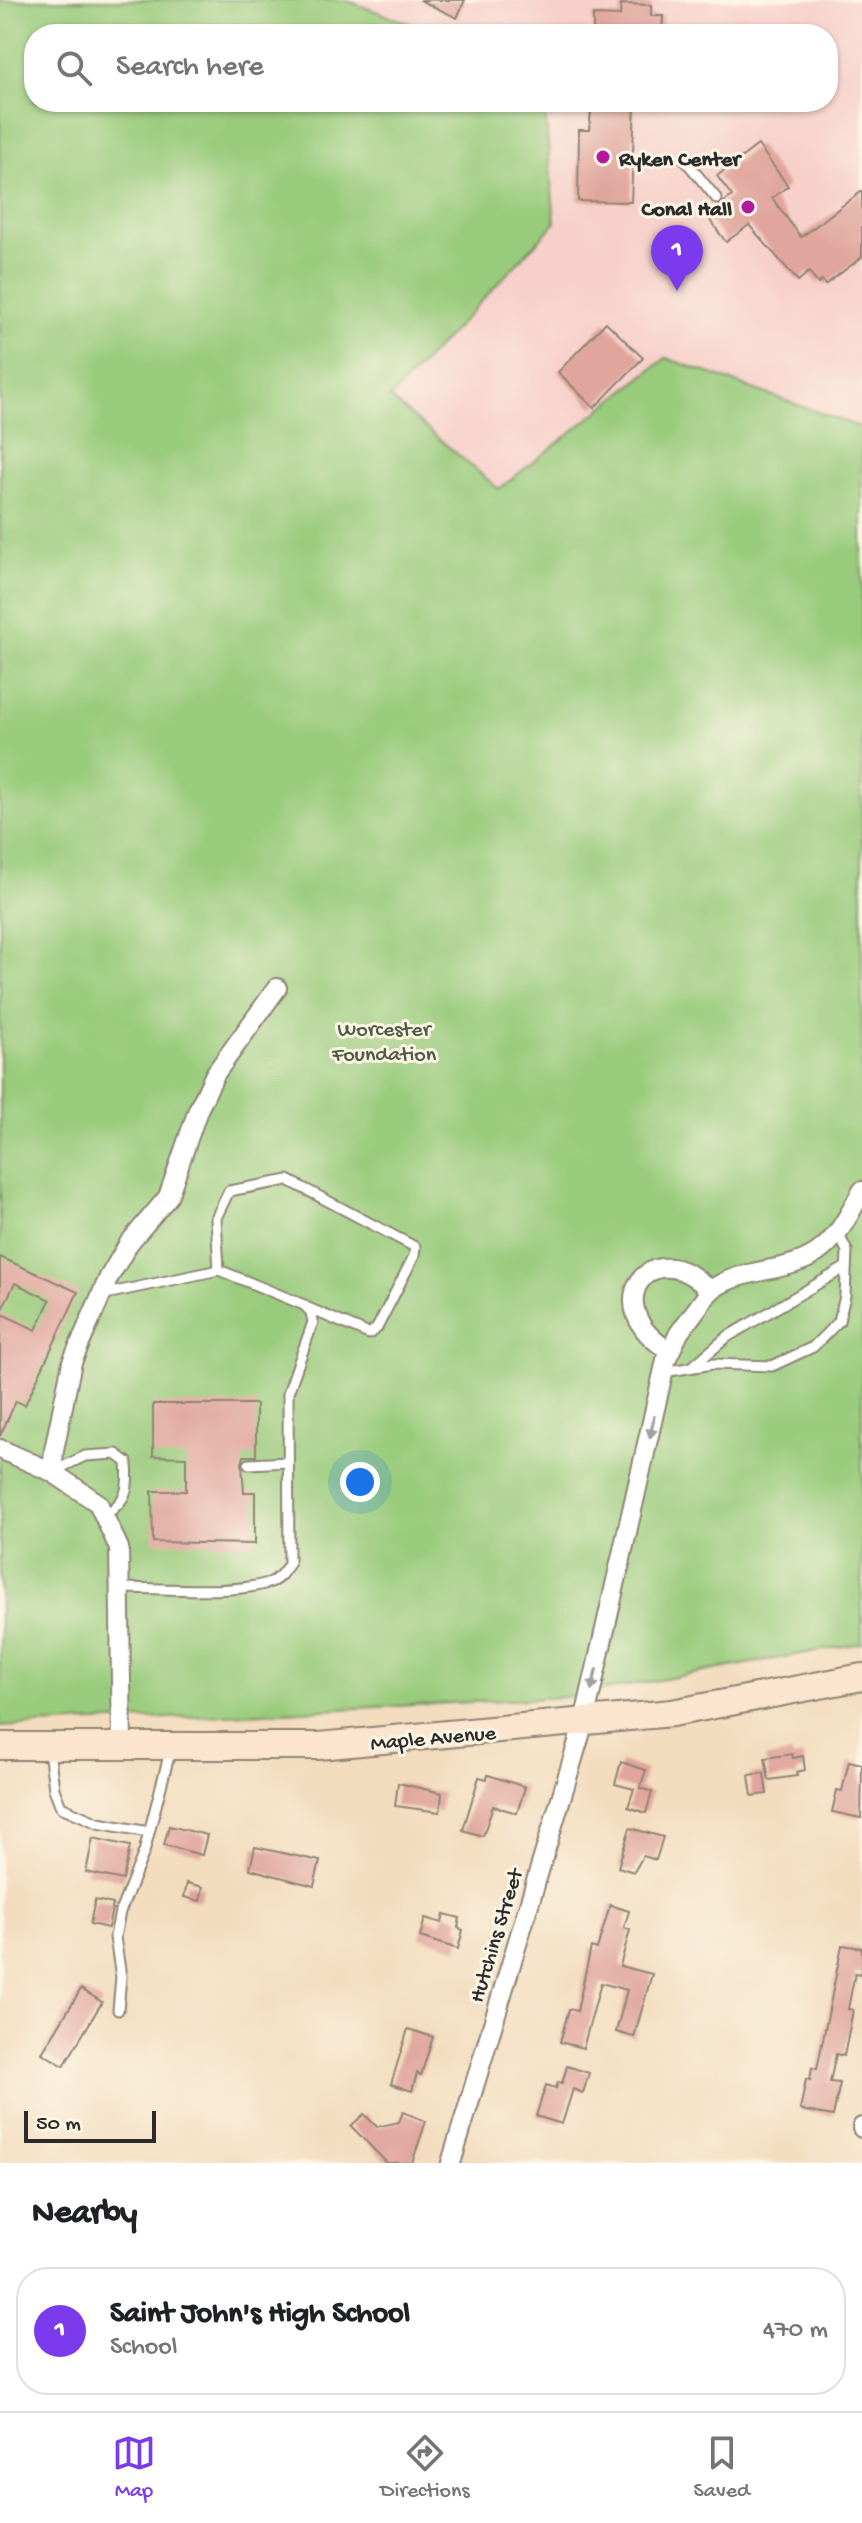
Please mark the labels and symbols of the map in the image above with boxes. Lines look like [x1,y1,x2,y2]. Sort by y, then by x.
marker: Ryken Center [594,148,612,166]
place label: Ryken Center [618,148,742,174]
place label: Conal Hall [640,198,732,224]
marker: Conal Hall [739,198,757,216]
pin: 1 [651,225,703,291]
park label: Worcester Foundation [331,1018,437,1069]
one-way arrow [645,1414,657,1439]
your location [340,1462,380,1502]
one-way arrow [587,1668,600,1693]
street label: Maple Avenue [370,1721,498,1758]
street label: Hutchins Street [465,1864,531,2006]
scale bar [24,2107,156,2143]

